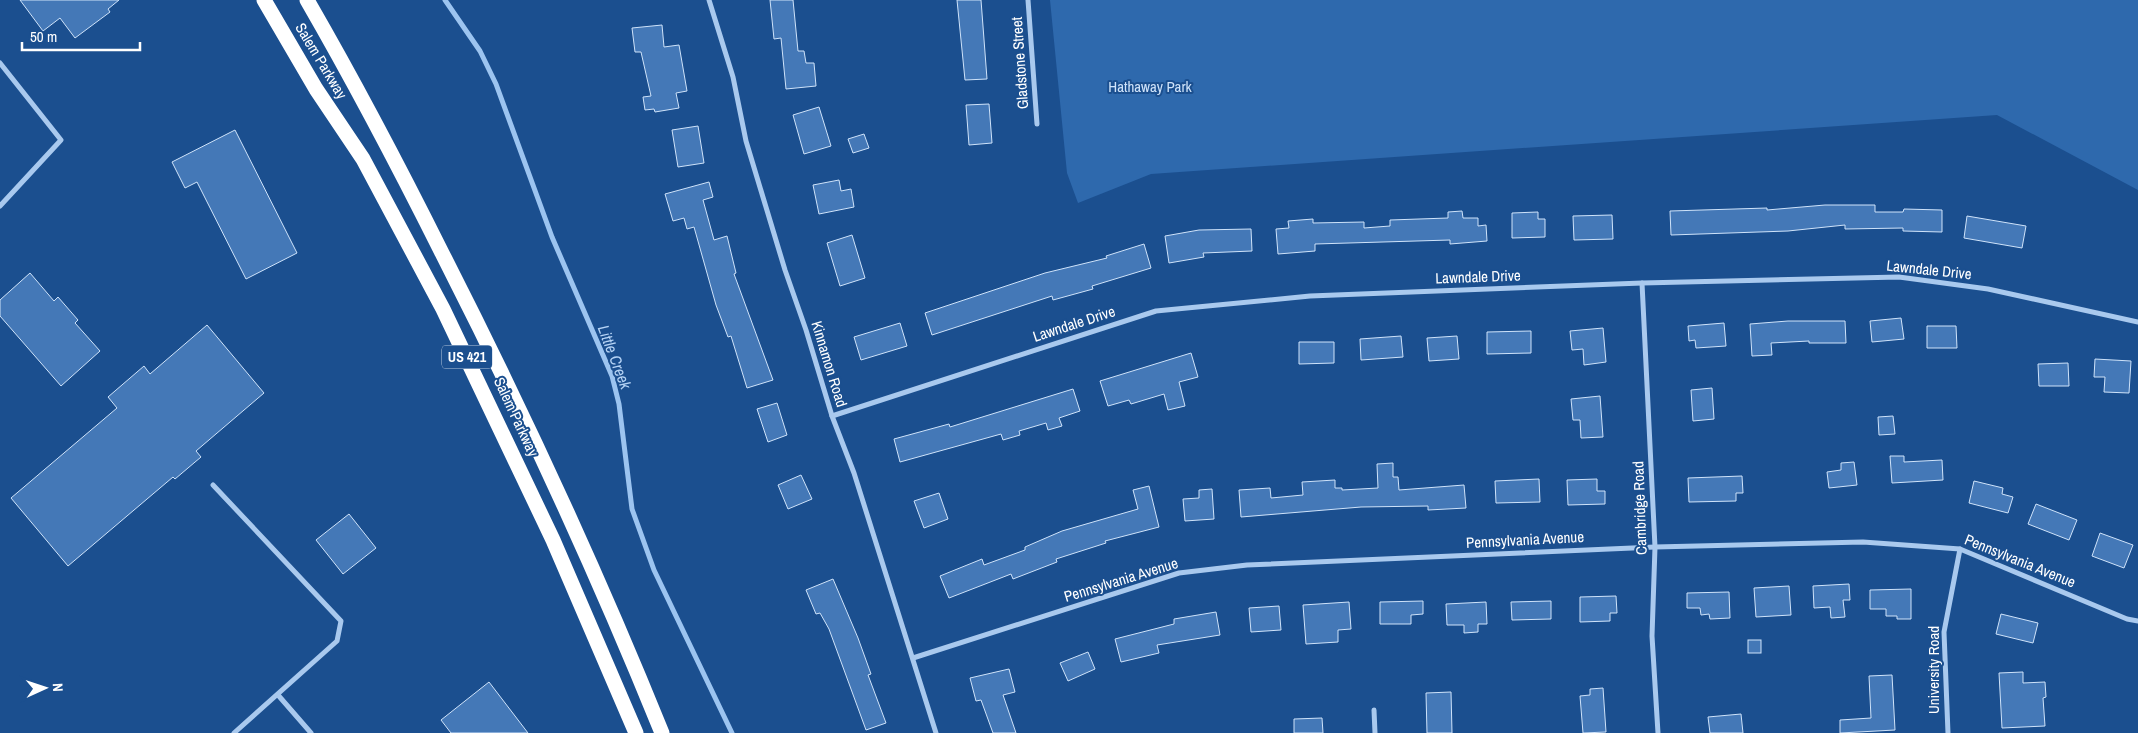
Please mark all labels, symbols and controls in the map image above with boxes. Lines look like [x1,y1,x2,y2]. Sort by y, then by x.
street label: Gladstone Street [1006,16,1033,110]
street label: Salem Parkway [290,19,353,103]
scale bar [22,20,140,52]
text: 50 m [30,26,57,47]
park label: Hathaway Park [1108,76,1193,97]
street label: Lawndale Drive [1885,255,1973,284]
street label: Lawndale Drive [1435,265,1521,288]
street label: Lawndale Drive [1030,300,1118,347]
street label: Kinnamon Road [806,318,853,409]
water label: Little Creek [593,322,637,393]
road number: US 421 [442,346,492,368]
street label: Salem Parkway [489,374,544,461]
street label: Cambridge Road [1627,461,1652,555]
street label: Pennsylvania Avenue [1465,526,1585,553]
street label: Pennsylvania Avenue [1961,529,2079,592]
street label: Pennsylvania Avenue [1061,552,1181,607]
street label: University Road [1923,626,1944,714]
north arrow [20,663,70,713]
text: N [49,683,67,692]

